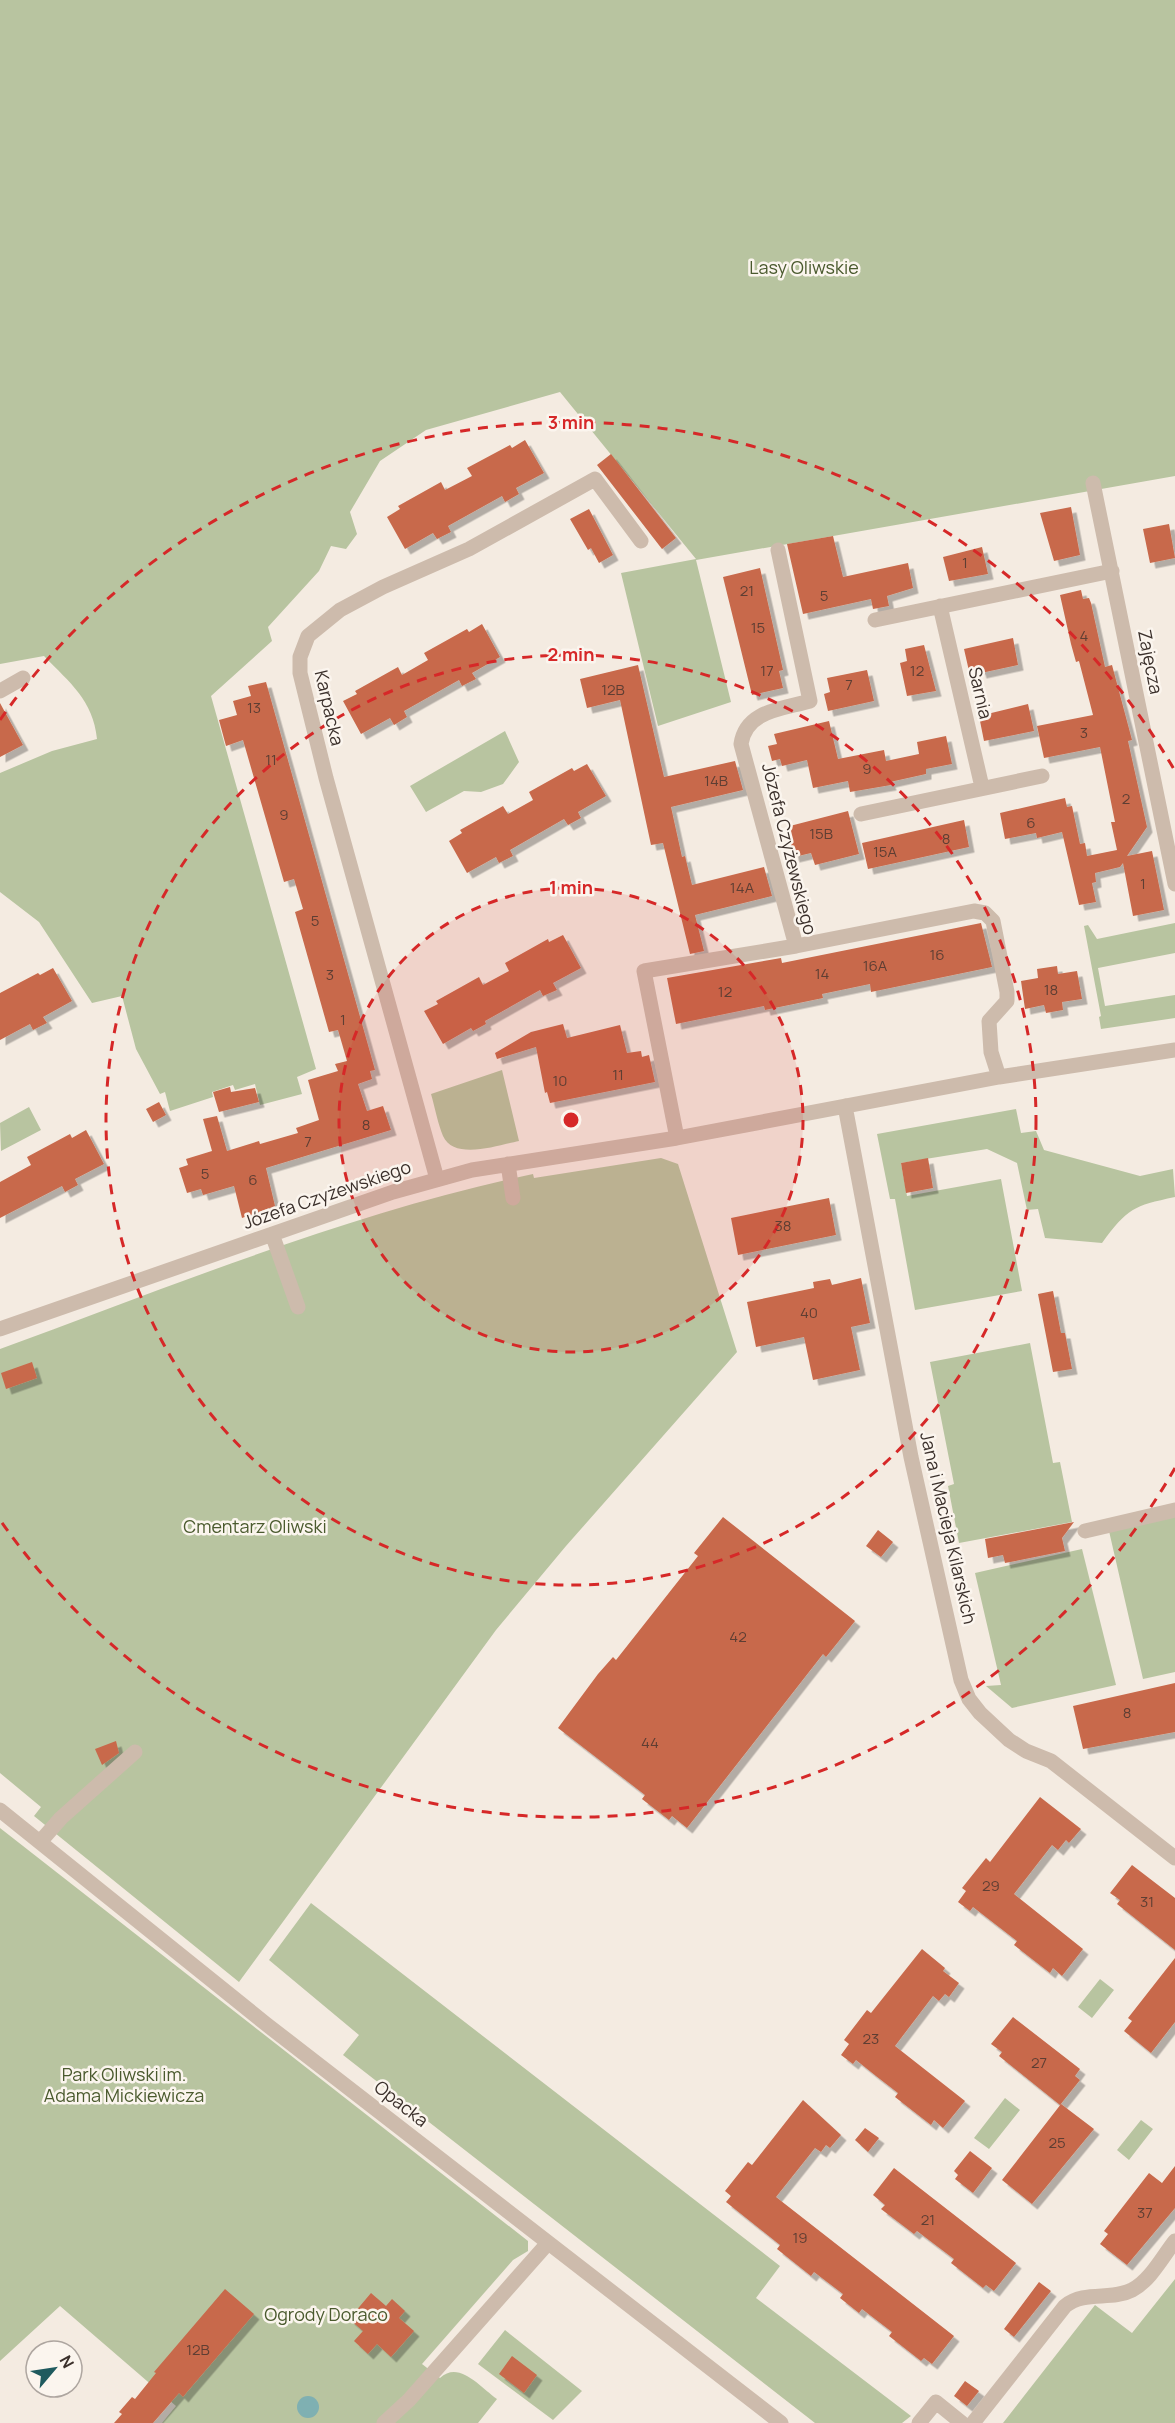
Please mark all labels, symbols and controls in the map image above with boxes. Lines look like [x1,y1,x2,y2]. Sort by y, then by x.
park label: Lasy Oliwskie [749,255,859,279]
text: 3 min [548,410,594,434]
house number: 1 [962,552,968,573]
house number: 21 [740,580,754,601]
house number: 5 [820,585,828,606]
house number: 15 [751,617,765,638]
house number: 4 [1080,625,1089,646]
street label: Zajęcza [1133,628,1169,696]
text: 2 min [548,642,594,666]
house number: 17 [760,660,774,681]
house number: 12 [910,660,924,681]
street label: Sarnia [963,665,999,721]
street label: Karpacka [310,668,350,748]
house number: 7 [845,674,853,695]
house number: 12B [601,679,625,700]
house number: 13 [247,697,261,718]
house number: 3 [1080,722,1088,743]
house number: 11 [265,749,277,770]
house number: 9 [862,758,872,779]
street label: Józefa Czyżewskiego [757,760,823,937]
house number: 14B [704,770,728,791]
house number: 2 [1122,788,1130,809]
house number: 9 [279,804,289,825]
house number: 6 [1026,812,1036,833]
house number: 15B [809,823,833,844]
house number: 8 [942,828,950,849]
house number: 15A [873,841,898,862]
house number: 1 [1140,873,1146,894]
text: 1 min [549,875,593,899]
house number: 14A [730,877,755,898]
house number: 5 [311,910,319,931]
house number: 16 [929,944,945,965]
house number: 16A [863,955,888,976]
house number: 14 [815,963,829,984]
house number: 3 [326,964,334,985]
house number: 18 [1044,979,1058,1000]
house number: 12 [718,981,732,1002]
house number: 1 [340,1009,346,1030]
house number: 11 [612,1064,624,1085]
house number: 10 [553,1070,568,1091]
centre of rings [561,1110,581,1130]
house number: 8 [362,1114,370,1135]
house number: 7 [304,1131,312,1152]
street label: Józefa Czyżewskiego [240,1154,414,1234]
house number: 5 [201,1163,209,1184]
house number: 6 [248,1169,258,1190]
house number: 38 [774,1215,792,1236]
house number: 40 [800,1302,818,1323]
street label: Jana i Macieja Kilarskich [915,1429,983,1626]
park label: Cmentarz Oliwski [183,1514,327,1538]
house number: 42 [729,1626,747,1647]
house number: 8 [1123,1702,1131,1723]
house number: 44 [641,1732,659,1753]
house number: 29 [982,1875,1000,1896]
house number: 31 [1140,1891,1154,1912]
house number: 23 [863,2028,879,2049]
house number: 27 [1031,2052,1047,2073]
park label: Park Oliwski im. Adama Mickiewicza [44,2062,204,2107]
street label: Opacka [370,2074,434,2132]
house number: 25 [1048,2132,1066,2153]
house number: 37 [1137,2202,1153,2223]
house number: 21 [921,2209,935,2230]
house number: 19 [792,2227,808,2248]
park label: Ogrody Doraco [264,2302,388,2326]
north arrow [24,2339,84,2399]
house number: 12B [186,2339,210,2360]
text: N [55,2351,80,2372]

